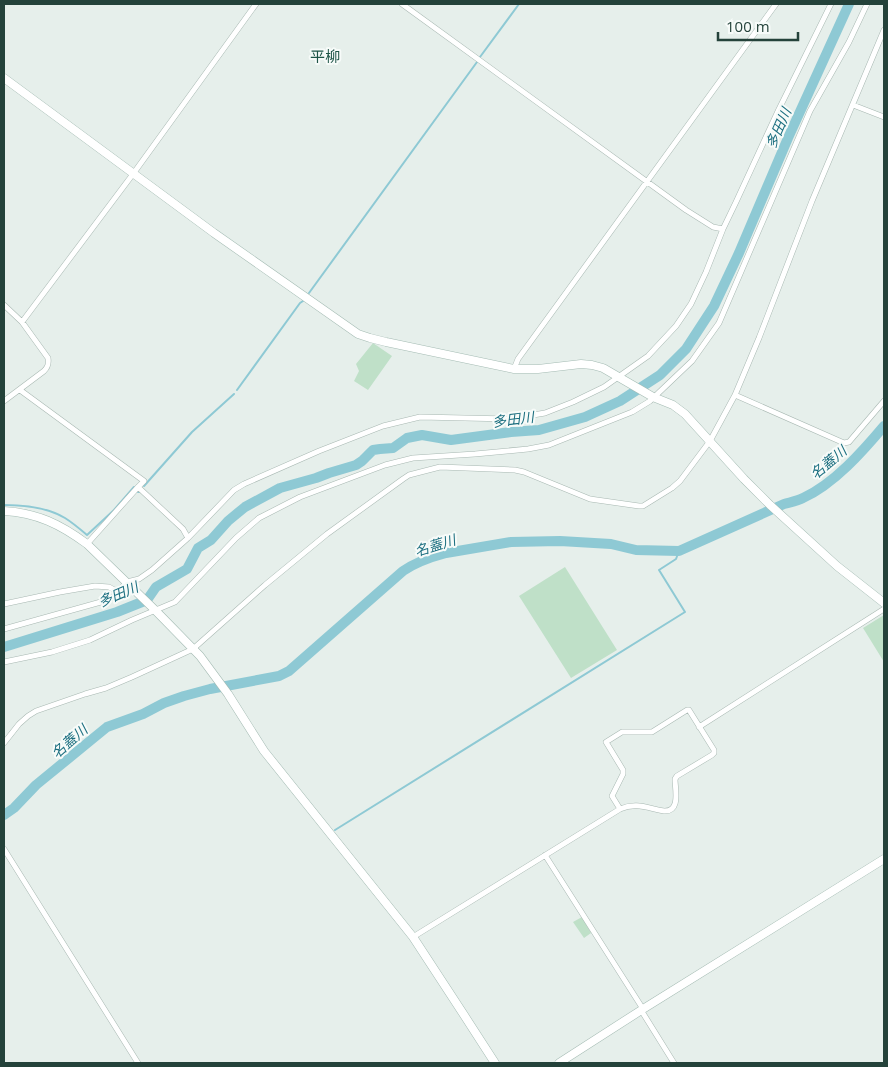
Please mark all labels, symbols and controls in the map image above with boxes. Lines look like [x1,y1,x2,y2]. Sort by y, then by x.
scale bar [718,10,798,42]
text: 100 m [726,16,770,36]
district label: 平柳 [310,46,340,66]
water label: 多田川 [761,103,796,151]
water label: 多田川 [491,407,537,431]
water label: 名蓋川 [806,440,852,483]
water label: 名蓋川 [412,529,460,560]
water label: 多田川 [95,576,143,611]
water label: 名蓋川 [47,719,93,762]

